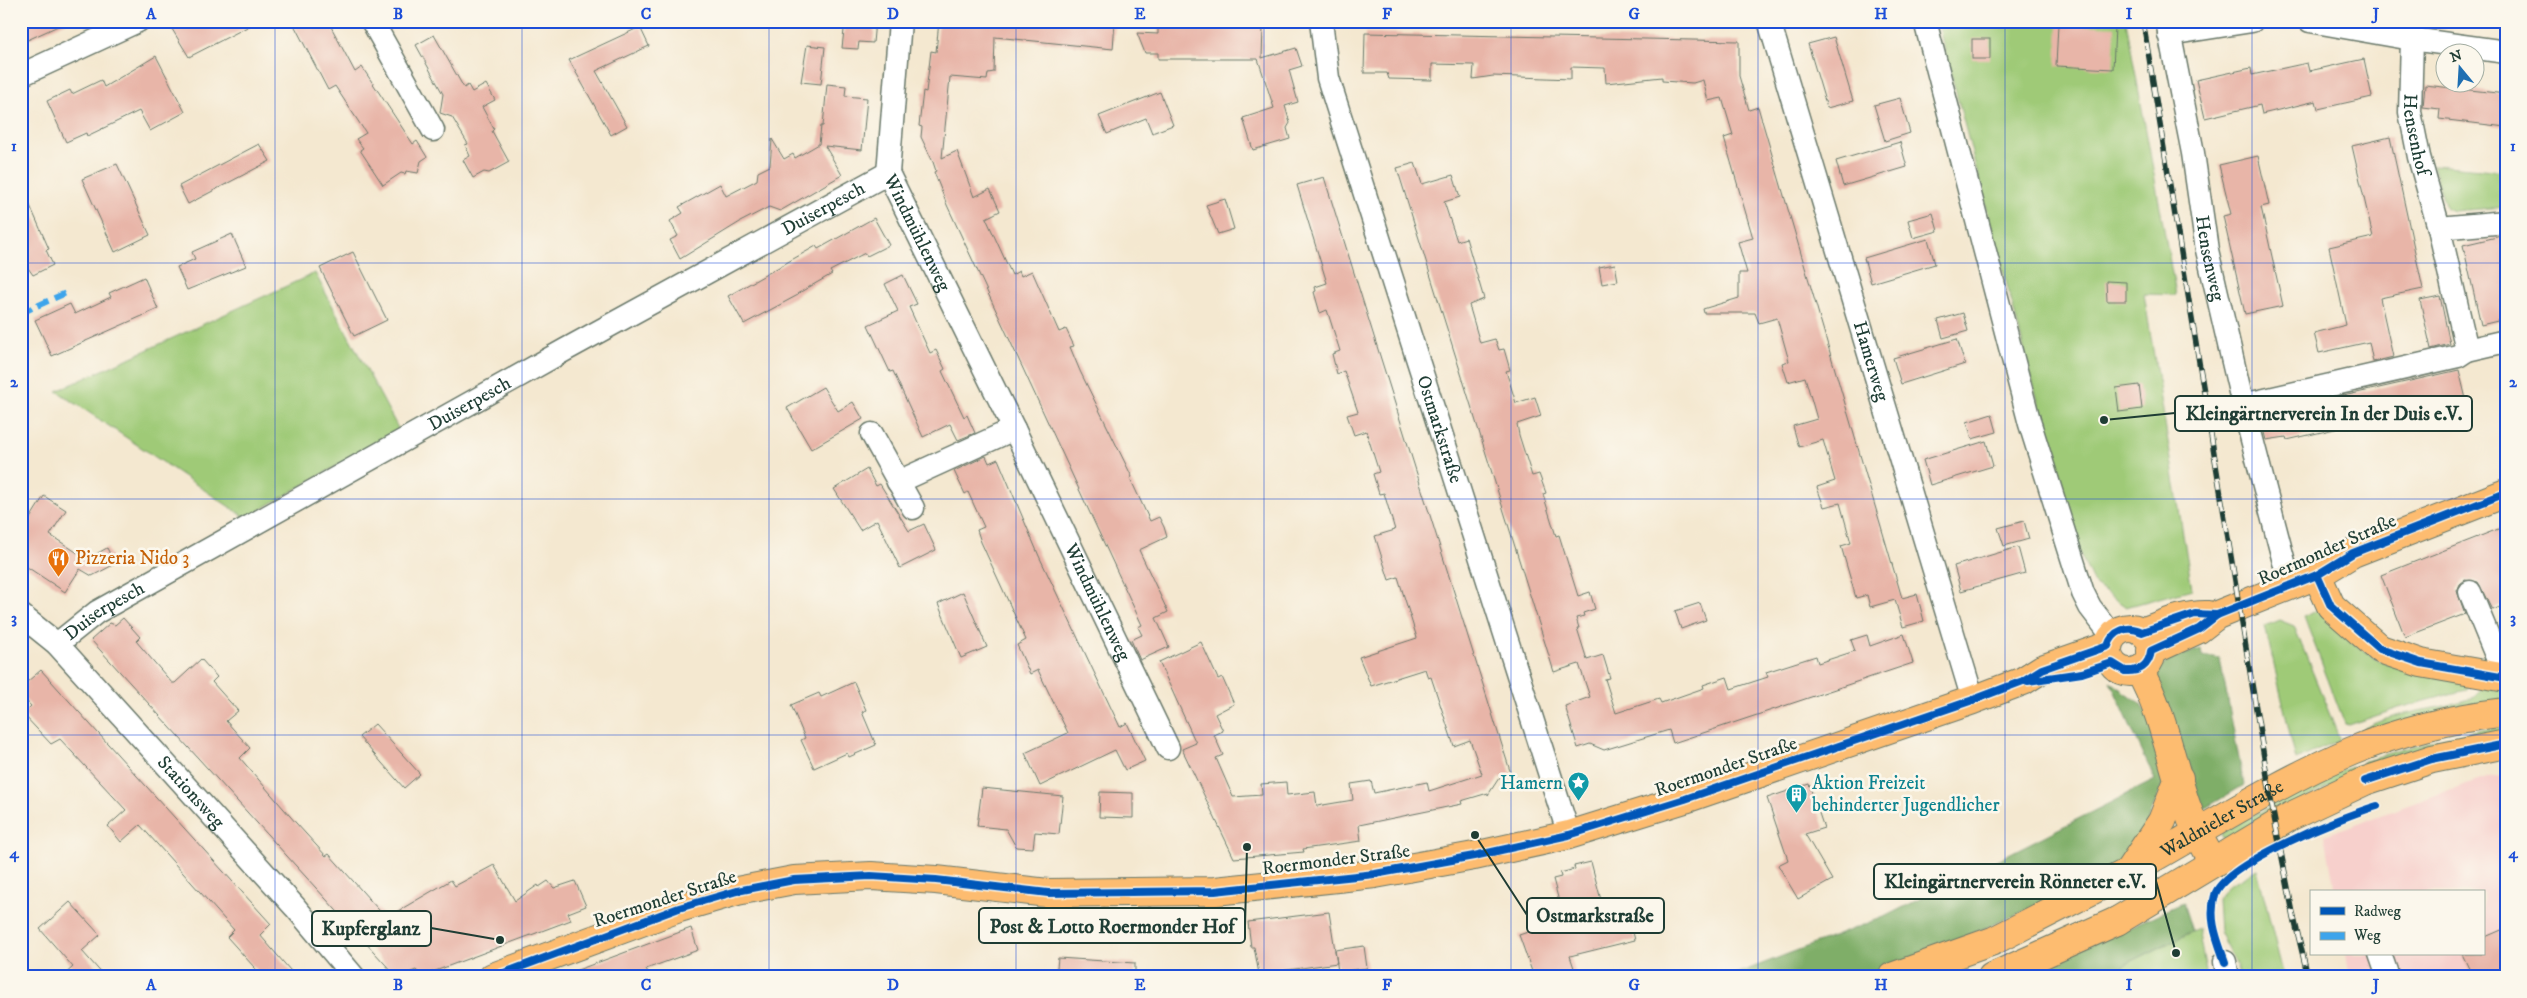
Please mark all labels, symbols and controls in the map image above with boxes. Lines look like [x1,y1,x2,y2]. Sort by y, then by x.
text: A [145,4,157,24]
text: B [393,4,403,24]
text: C [641,4,651,24]
text: D [887,4,899,24]
text: E [1134,4,1146,24]
text: F [1382,4,1392,24]
text: G [1628,4,1640,24]
text: H [1874,4,1888,24]
text: I [2126,4,2133,24]
text: J [2371,4,2380,24]
north arrow [2434,42,2484,92]
text: N [2448,46,2465,67]
street label: Hensenhof [2398,93,2436,181]
text: 1 [11,136,17,156]
text: 1 [2510,136,2516,156]
street label: Windmühlenweg [878,169,956,296]
street label: Duiserpesch [778,176,869,241]
street label: Hensenweg [2191,214,2230,304]
street label: Hamerweg [1848,318,1894,405]
street label: Duiserpesch [424,371,515,436]
text: 2 [10,372,19,392]
text: 2 [2509,372,2518,392]
street label: Ostmarkstraße [1412,373,1468,486]
callout: Kleingärtnerverein In der Duis e.V. [2175,396,2472,431]
text: Kleingärtnerverein In der Duis e.V. [2185,402,2463,427]
street label: Roermonder Straße [2254,509,2400,591]
street label: Windmühlenweg [1059,539,1136,665]
restaurant icon: Pizzeria Nido 3 [47,546,71,577]
place label: Pizzeria Nido 3 [75,547,189,570]
street label: Duiserpesch [59,576,148,645]
text: 3 [11,608,17,628]
text: 3 [2510,608,2516,628]
street label: Roermonder Straße [1652,732,1800,802]
street label: Stationsweg [152,751,230,834]
place icon: Hamern [1567,771,1591,802]
place label: Hamern [1500,772,1563,795]
place label: Aktion Freizeit behinderter Jugendlicher [1812,772,2000,817]
street label: Waldnieler Straße [2155,775,2287,863]
building icon: Aktion Freizeit behinderter Jugendlicher [1784,782,1808,813]
street label: Roermonder Straße [1261,839,1412,880]
text: 4 [8,843,19,863]
text: 4 [2507,843,2518,863]
callout: Kleingärtnerverein Rönneter e.V. [1874,864,2156,899]
street label: Roermonder Straße [591,865,740,933]
text: Kleingärtnerverein Rönneter e.V. [1884,870,2146,895]
legend [2310,890,2484,956]
callout: Ostmarkstraße [1527,898,1664,933]
text: Radweg [2354,902,2402,921]
text: Ostmarkstraße [1536,904,1654,929]
callout: Post & Lotto Roermonder Hof [979,908,1245,943]
callout: Kupferglanz [312,911,431,946]
text: Post & Lotto Roermonder Hof [989,915,1238,940]
text: Kupferglanz [322,917,421,942]
text: Weg [2353,926,2381,945]
text: A [145,975,157,995]
text: B [393,975,403,995]
text: C [641,975,651,995]
text: D [887,975,899,995]
text: E [1134,975,1146,995]
text: F [1382,975,1392,995]
text: G [1628,975,1640,995]
text: H [1874,975,1888,995]
text: I [2126,975,2133,995]
text: J [2371,975,2380,995]

